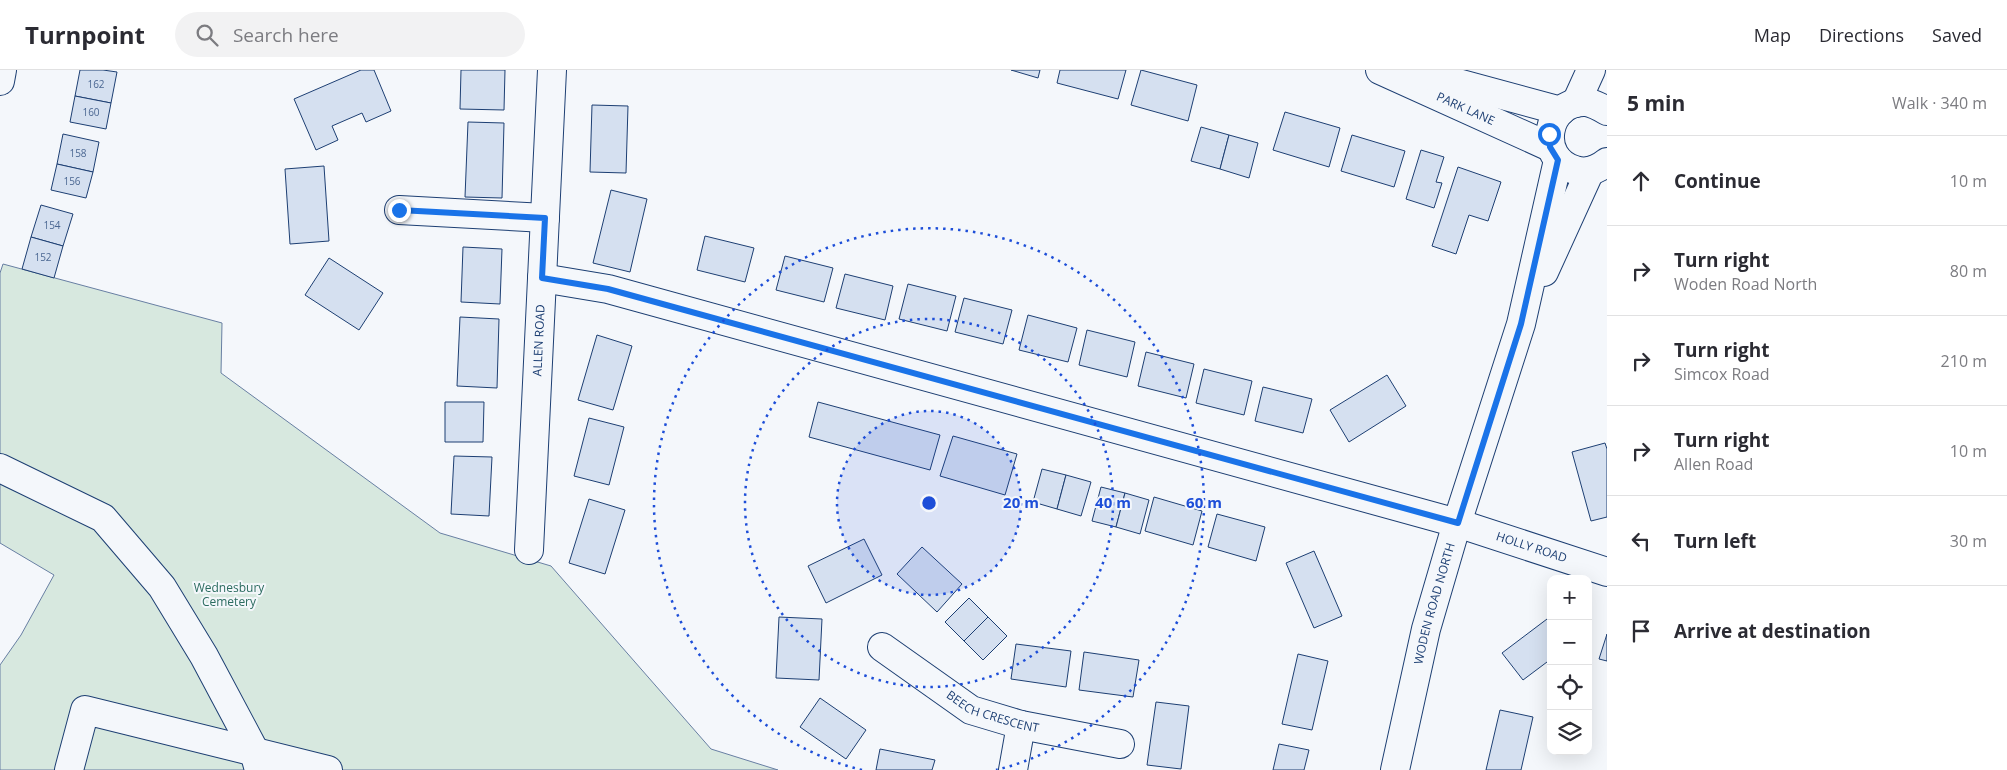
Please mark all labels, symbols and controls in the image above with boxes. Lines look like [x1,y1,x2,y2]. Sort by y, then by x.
search box [175,12,525,57]
text: Turnpoint [25,18,145,51]
icon: search [193,21,221,49]
text: Search here [233,22,339,48]
text: Map [1754,23,1791,47]
text: Directions [1819,23,1904,47]
text: Saved [1932,23,1982,47]
house number: 162 [87,77,105,91]
street label: PARK LANE [1434,88,1498,129]
text: 5 min [1627,89,1685,117]
text: Walk · 340 m [1892,92,1987,114]
house number: 160 [82,105,100,119]
route start [1538,123,1561,146]
house number: 158 [69,146,87,160]
icon: ahead [1627,167,1655,195]
text: Continue [1674,168,1761,194]
text: 10 m [1950,170,1987,192]
house number: 156 [63,174,81,188]
route end [388,199,411,222]
house number: 154 [43,218,61,232]
text: Turn right [1674,247,1769,273]
house number: 152 [34,250,52,264]
icon: right [1627,257,1655,285]
text: 80 m [1950,260,1987,282]
text: Woden Road North [1674,273,1817,295]
street label: ALLEN ROAD [528,304,549,377]
text: Turn right [1674,337,1769,363]
icon: right [1627,347,1655,375]
text: 210 m [1941,350,1987,372]
text: Simcox Road [1674,363,1770,385]
text: Turn right [1674,427,1769,453]
icon: right [1627,437,1655,465]
text: 10 m [1950,440,1987,462]
text: Allen Road [1674,453,1753,475]
text: 20 m [1003,492,1039,512]
text: 40 m [1095,492,1131,512]
text: 60 m [1186,492,1222,512]
centre of rings [920,494,938,512]
street label: HOLLY ROAD [1494,527,1569,566]
icon: left [1627,527,1655,555]
text: Turn left [1674,528,1756,554]
text: 30 m [1950,530,1987,552]
street label: WODEN ROAD NORTH [1409,541,1459,666]
map controls [1547,575,1592,755]
button: + [1547,575,1592,620]
park label: Wednesbury Cemetery [194,579,265,610]
icon: arrive [1627,617,1655,645]
text: Arrive at destination [1674,618,1871,644]
button: − [1547,620,1592,665]
button: locate [1547,665,1592,710]
street label: BEECH CRESCENT [943,686,1041,736]
button: layers [1547,710,1592,755]

